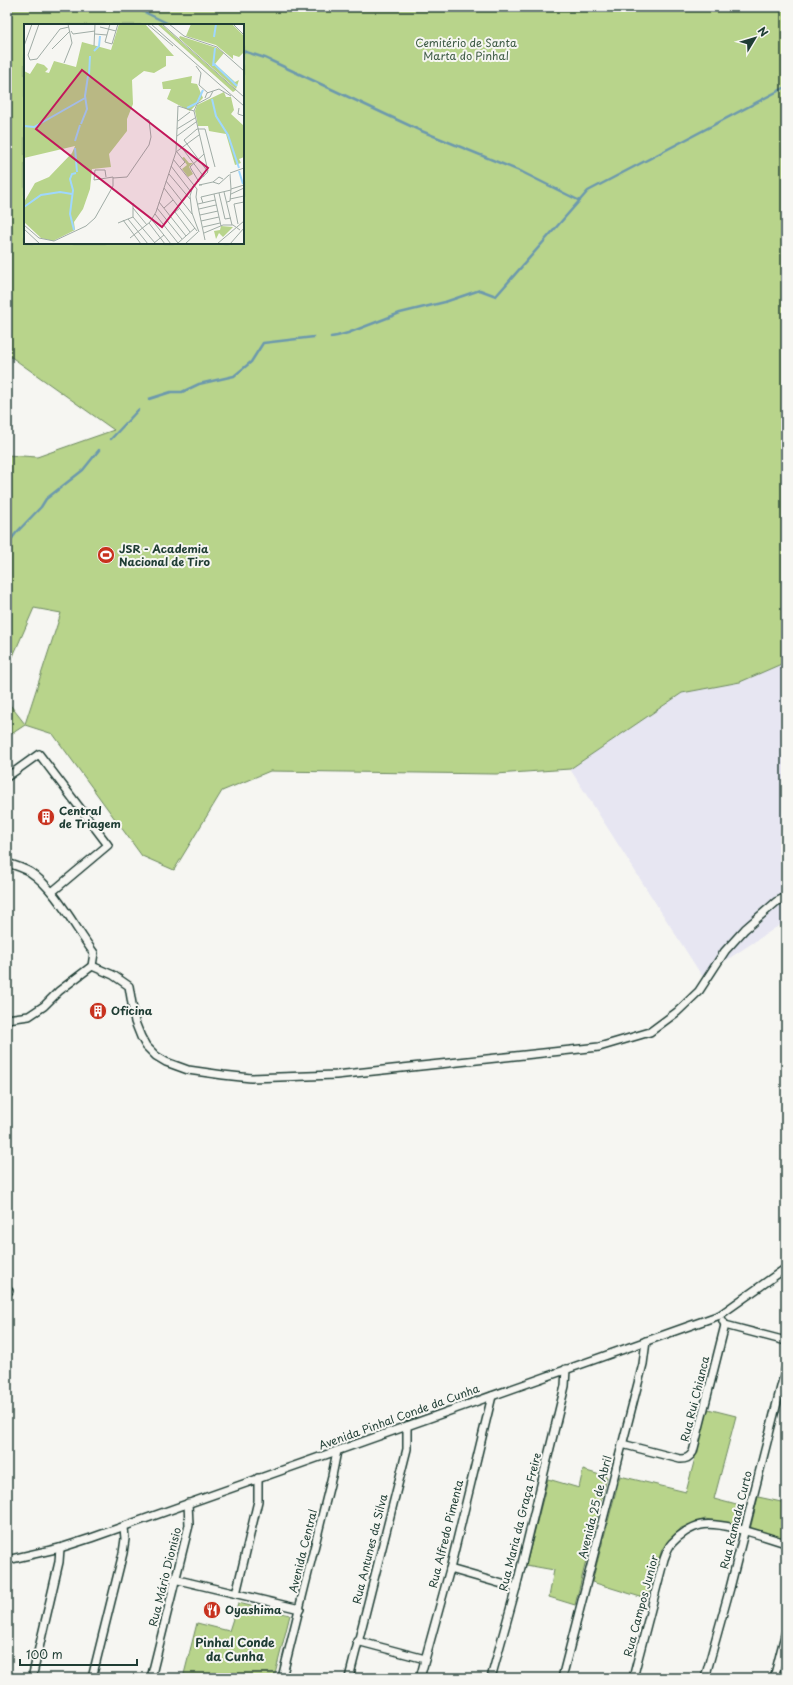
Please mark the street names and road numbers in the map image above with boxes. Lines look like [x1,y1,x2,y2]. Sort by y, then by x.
street label: Rua Rui Chianca [676,1354,713,1443]
street label: Avenida Pinhal Conde da Cunha [316,1379,482,1454]
street label: Rua Maria da Graça Freire [494,1450,545,1593]
street label: Avenida 25 de Abril [573,1454,616,1560]
street label: Rua Ramada Curto [715,1469,756,1571]
street label: Rua Alfredo Pimenta [424,1478,467,1590]
street label: Rua Antunes da Silva [348,1492,391,1606]
street label: Avenida Central [284,1507,321,1594]
street label: Rua Mário Dionisio [144,1525,185,1628]
street label: Rua Campos Junior [619,1553,662,1659]

